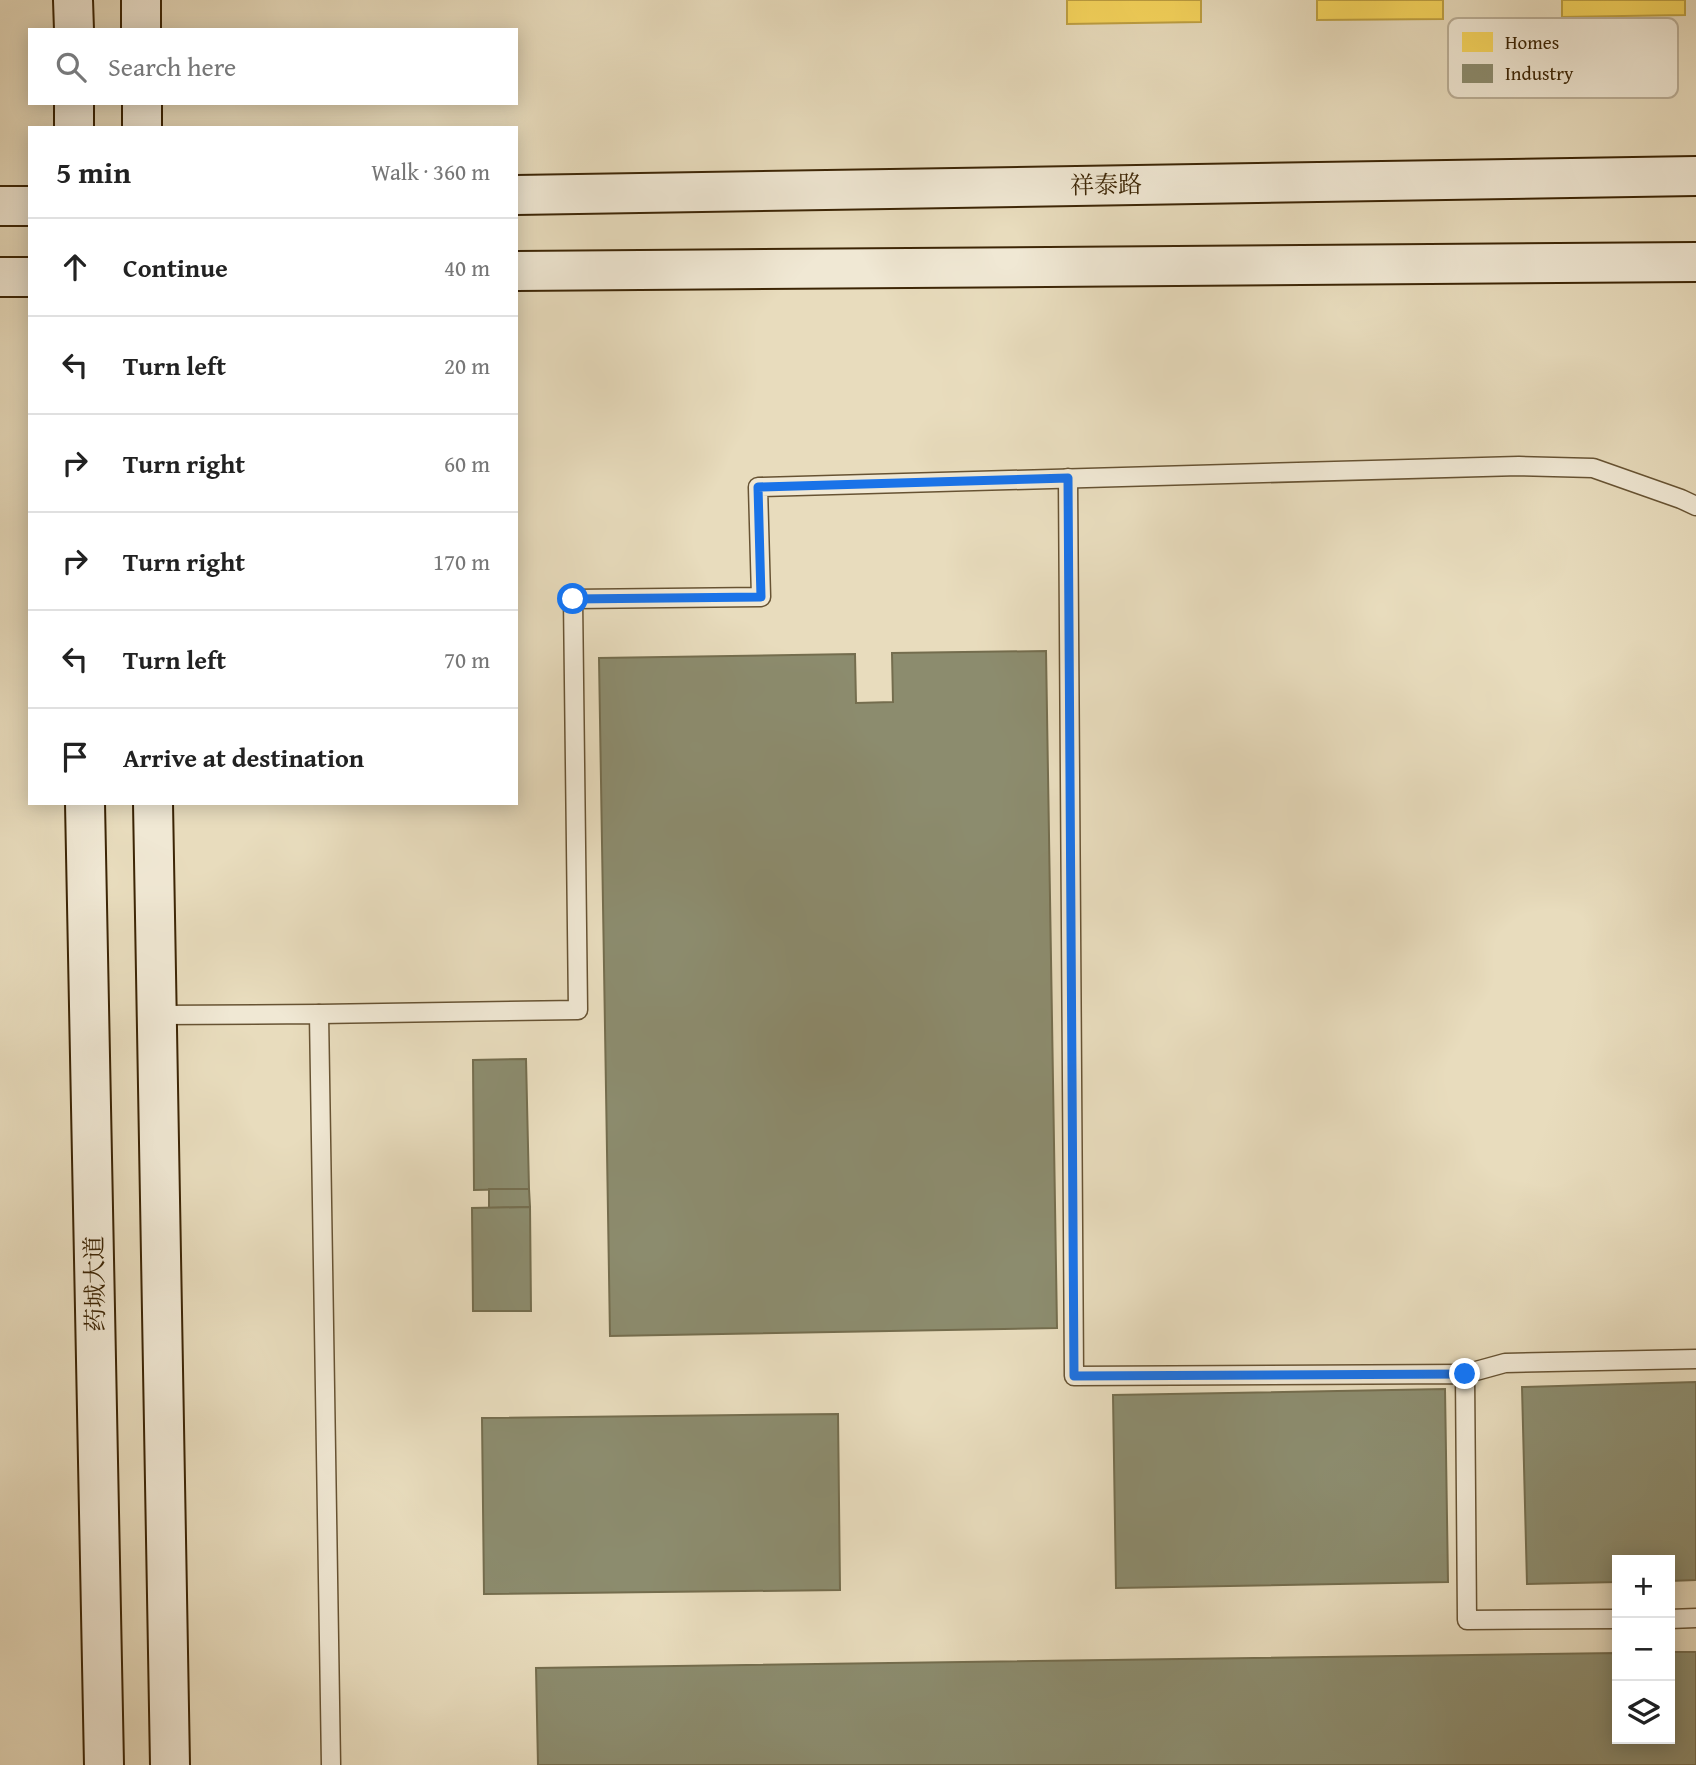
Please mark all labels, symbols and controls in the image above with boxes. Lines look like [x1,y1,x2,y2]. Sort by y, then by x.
legend [1448,18,1678,98]
search box [28,28,518,105]
text: Homes [1505,28,1559,56]
text: Search here [108,47,236,86]
icon: search [52,48,90,86]
text: Industry [1505,59,1574,87]
text: 5 min [56,150,131,194]
text: Walk · 360 m [371,155,490,188]
street label: 祥泰路 [1070,166,1142,203]
icon: ahead [56,248,94,286]
text: Continue [123,248,228,287]
text: 40 m [444,251,490,284]
icon: left [56,346,94,384]
text: Turn left [123,346,226,385]
text: 20 m [444,349,490,382]
icon: right [56,444,94,482]
text: Turn right [123,444,245,483]
text: 60 m [444,447,490,480]
icon: right [56,542,94,580]
text: Turn right [123,542,245,581]
text: 170 m [433,545,490,578]
route start [557,583,588,614]
icon: left [56,640,94,678]
text: Turn left [123,640,226,679]
text: 70 m [444,643,490,676]
icon: arrive [56,738,94,776]
text: Arrive at destination [123,738,364,777]
street label: 药城大道 [76,1236,113,1332]
route end [1449,1358,1480,1389]
map controls [1612,1555,1675,1744]
button: + [1612,1555,1675,1618]
button: − [1612,1618,1675,1681]
button: layers [1612,1681,1675,1744]

